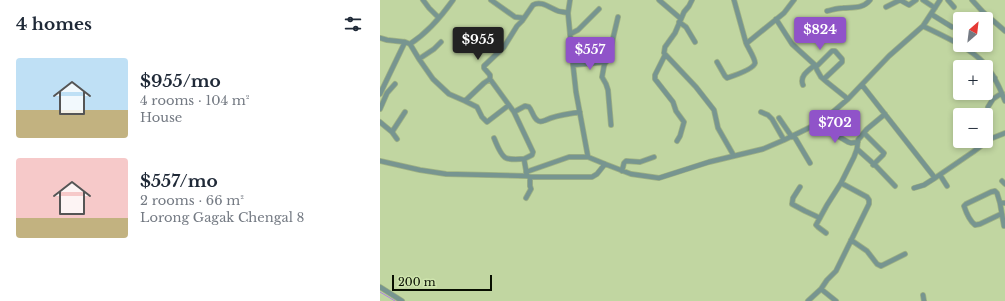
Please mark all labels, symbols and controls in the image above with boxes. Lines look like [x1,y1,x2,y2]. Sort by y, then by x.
north arrow [953,12,993,52]
map controls [953,12,993,148]
icon: filters [342,13,364,35]
text: 4 homes [16,14,92,35]
pin: $824 [796,17,844,51]
text: $824 [803,21,837,38]
pin: $955 [454,27,502,61]
text: $955 [462,31,494,48]
pin: $557 [566,37,614,71]
text: $557 [575,41,605,58]
button: + [953,60,993,100]
text: $955/mo [140,71,221,92]
icon: home [48,74,96,122]
text: 4 rooms · 104 m² [140,92,250,109]
button: − [953,108,993,148]
text: House [140,109,182,126]
pin: $702 [811,110,859,144]
text: $702 [818,114,852,131]
text: $557/mo [140,171,218,192]
icon: home [48,174,96,222]
text: 2 rooms · 66 m² [140,192,244,209]
text: Lorong Gagak Chengal 8 [140,209,305,226]
scale bar [392,273,492,292]
text: 200 m [398,275,435,289]

